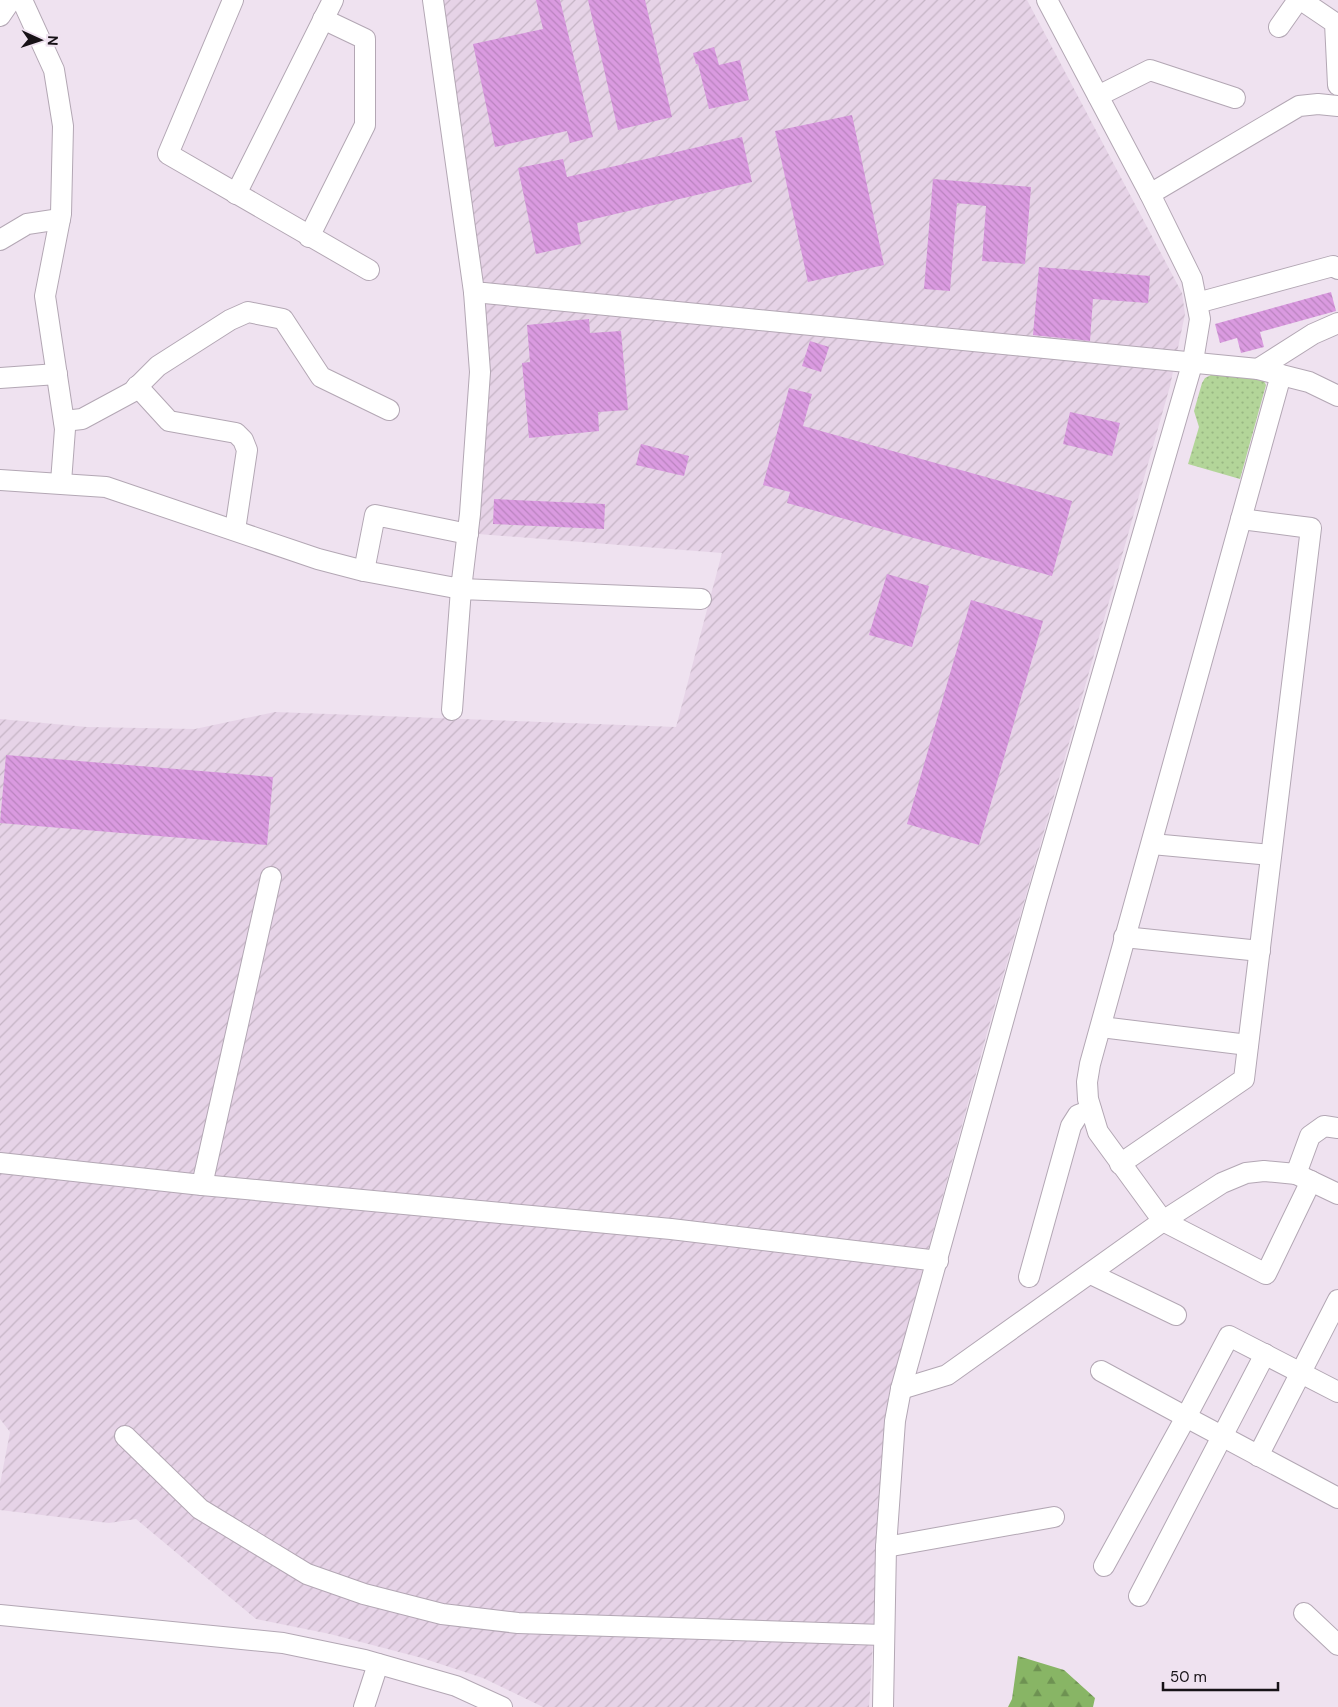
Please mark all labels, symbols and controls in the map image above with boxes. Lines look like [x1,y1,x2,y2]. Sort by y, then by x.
north arrow [15,15,65,65]
text: N [44,35,62,46]
scale bar [1163,1660,1278,1692]
text: 50 m [1170,1667,1207,1687]

